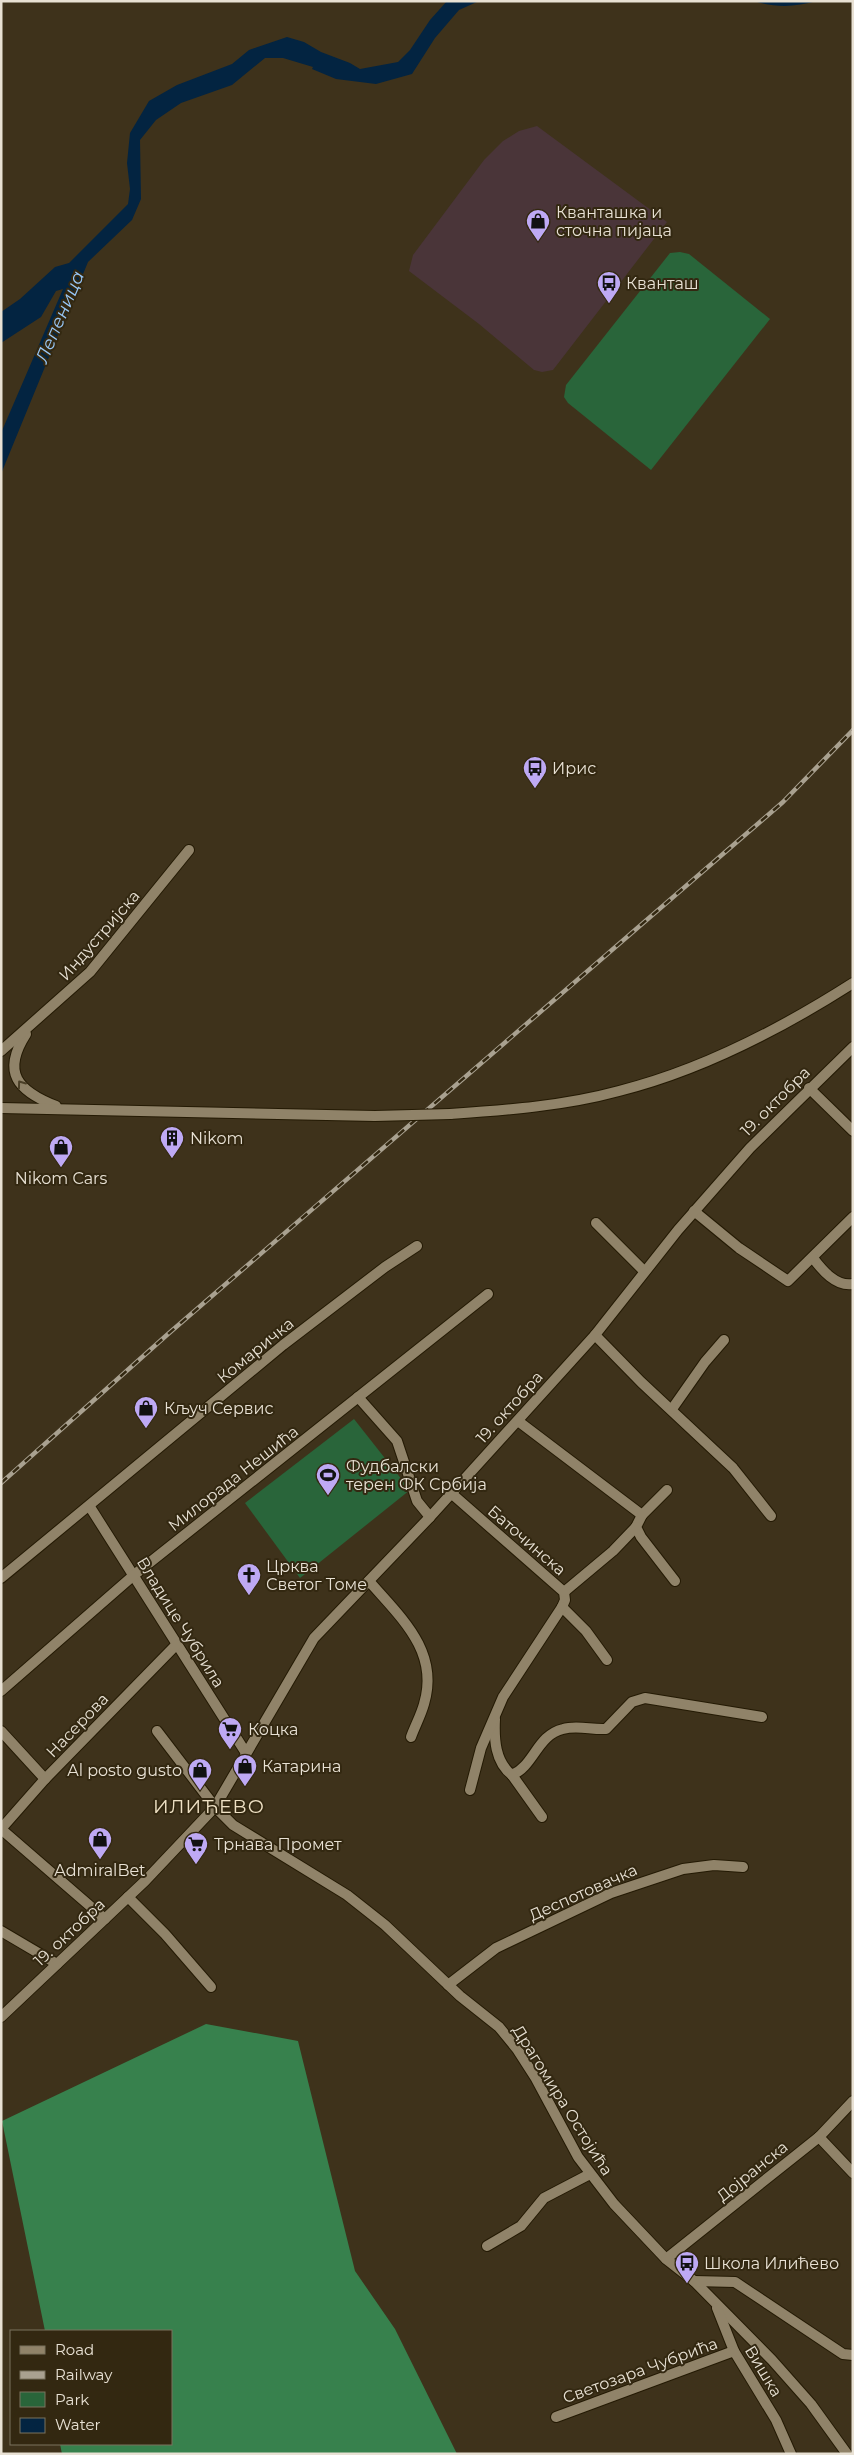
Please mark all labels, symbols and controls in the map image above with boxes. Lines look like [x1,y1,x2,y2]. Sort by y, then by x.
place label: Кванташка и сточна пијаца [556,203,672,240]
shop icon: Кванташка и сточна пијаца [525,208,551,242]
water label: Лепеница [30,268,89,367]
bus stop icon: Кванташ [596,270,622,304]
place label: Кванташ [626,274,699,293]
bus stop icon: Ирис [522,755,548,789]
place label: Ирис [552,759,596,778]
street label: Индустријска [55,886,144,984]
street label: 19. октобра [737,1063,814,1140]
one-way arrow [18,1080,27,1090]
building icon: Nikom [159,1125,185,1159]
place label: Nikom [190,1129,244,1148]
shop icon: Nikom Cars [48,1134,74,1168]
place label: Nikom Cars [15,1169,107,1188]
street label: Комаричка [213,1314,297,1387]
street label: 19. октобра [472,1367,547,1447]
shop icon: Кључ Сервис [133,1395,159,1429]
place label: Кључ Сервис [164,1399,274,1418]
street label: Милорада Нешића [164,1422,302,1535]
place label: Фудбалски терен ФК Србија [346,1457,487,1494]
sports icon: Фудбалски терен ФК Србија [315,1462,341,1496]
street label: Баточинска [484,1501,570,1579]
street label: Владице Чубрила [133,1554,228,1691]
place label: Црква Светог Томе [266,1557,367,1594]
church icon: Црква Светог Томе [236,1562,262,1596]
street label: Насерова [42,1689,112,1761]
supermarket icon: Коцка [217,1716,243,1750]
place label: Коцка [248,1720,298,1739]
shop icon: Катарина [232,1753,258,1787]
shop icon: Al posto gusto [187,1757,213,1791]
place label: Катарина [262,1757,341,1776]
place label: Al posto gusto [67,1761,182,1780]
district label: ИЛИЋЕВО [153,1795,265,1818]
shop icon: AdmiralBet [87,1826,113,1860]
supermarket icon: Трнава Промет [183,1831,209,1865]
place label: Трнава Промет [214,1835,342,1854]
street label: Деспотовачка [526,1860,640,1925]
place label: AdmiralBet [54,1861,146,1880]
street label: 19. октобра [30,1895,109,1970]
street label: Драгомира Остојића [509,2022,617,2179]
street label: Дојранска [713,2137,792,2206]
bus stop icon: Школа Илићево [674,2250,700,2284]
place label: Школа Илићево [704,2254,839,2273]
legend [10,2330,172,2445]
street label: Светозара Чубрића [560,2334,720,2407]
text: Road [55,2340,94,2359]
street label: Вишка [741,2342,786,2400]
text: Railway [55,2365,113,2384]
text: Park [55,2390,89,2409]
text: Water [55,2415,101,2434]

